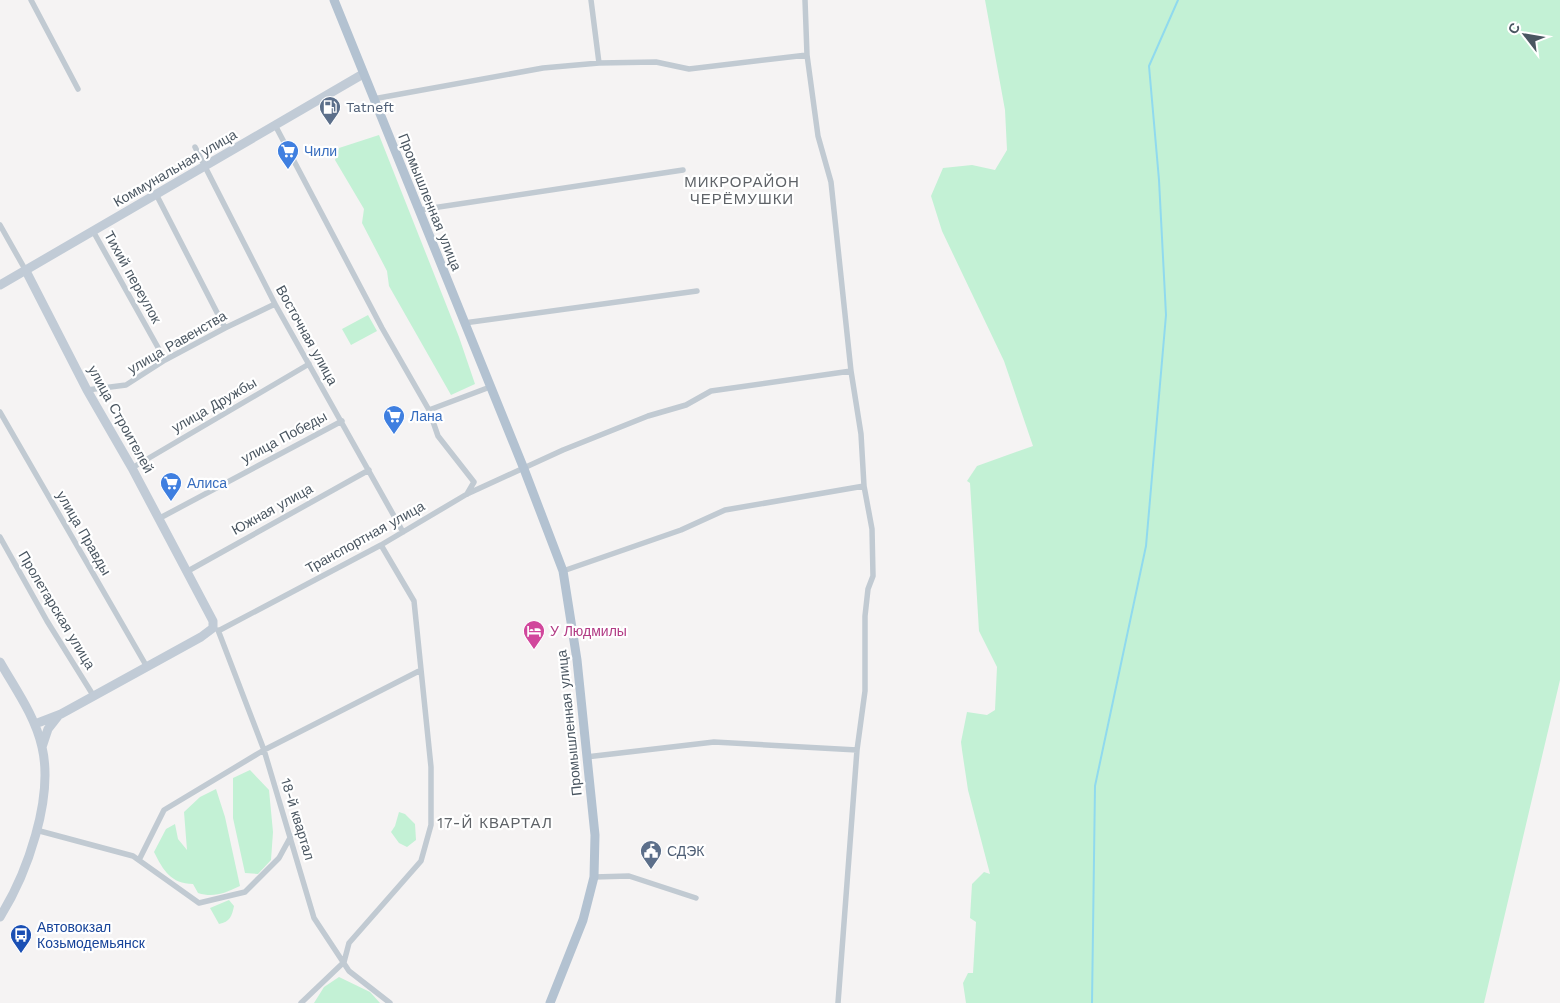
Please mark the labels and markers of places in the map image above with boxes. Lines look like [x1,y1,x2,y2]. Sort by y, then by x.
fuel station icon: Tatneft [318,95,342,126]
place label: Tatneft [346,99,394,115]
supermarket icon: Чили [276,139,300,170]
place label: Чили [304,143,337,159]
supermarket icon: Лана [382,404,406,435]
place label: Лана [410,408,443,424]
supermarket icon: Алиса [159,471,183,502]
place label: Алиса [187,475,227,491]
hotel icon: У Людмилы [522,619,546,650]
place label: У Людмилы [550,623,627,639]
public building icon: СДЭК [639,839,663,870]
place label: СДЭК [667,843,705,859]
place label: Автовокзал Козьмодемьянск [37,919,146,951]
bus stop icon: Автовокзал Козьмодемьянск [9,923,33,954]

